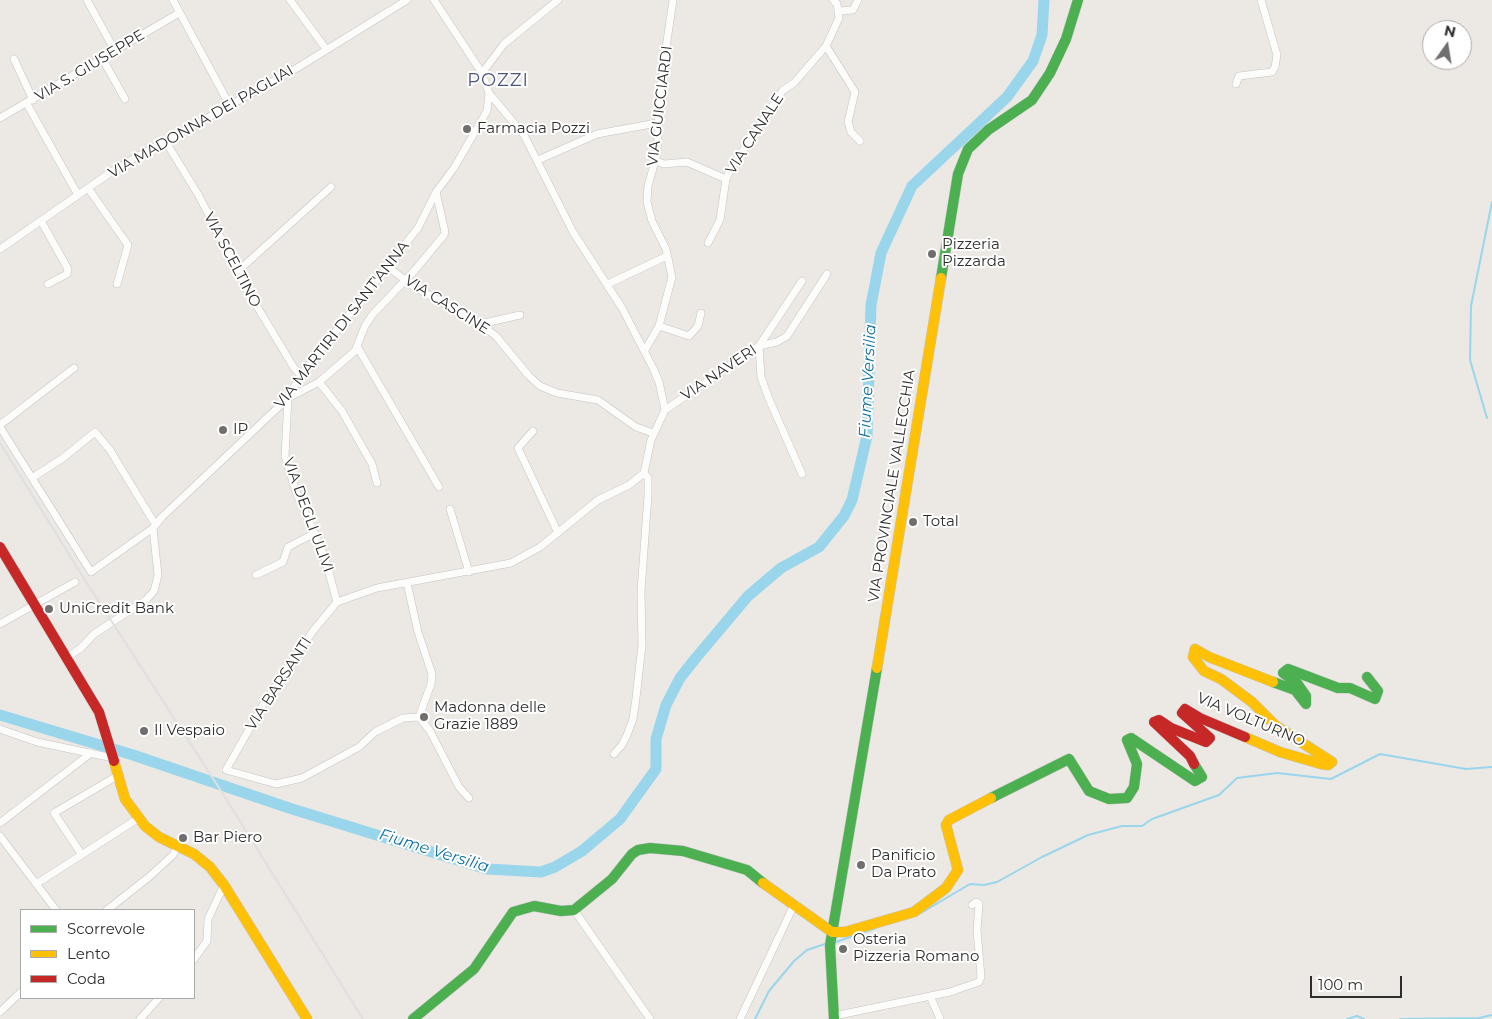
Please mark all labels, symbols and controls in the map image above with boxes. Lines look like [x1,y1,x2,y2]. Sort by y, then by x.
north arrow [1422,20,1472,70]
text: N [1443,21,1458,41]
street label: VIA S. GIUSEPPE [32,26,148,106]
street label: VIA GUICCIARDI [644,45,676,167]
street label: VIA MADONNA DEI PAGLIAI [105,62,297,182]
district label: POZZI [467,70,529,92]
street label: VIA CANALE [722,90,788,178]
place label: Farmacia Pozzi [477,120,590,138]
marker: Farmacia Pozzi [461,123,473,135]
street label: VIA SCELTINO [199,209,265,311]
place label: Pizzeria Pizzarda [942,236,1006,271]
street label: VIA MARTIRI DI SANT'ANNA [271,238,413,412]
marker: Pizzeria Pizzarda [926,248,938,260]
street label: VIA CASCINE [401,272,493,338]
water label: Fiume Versilia [855,324,881,438]
street label: VIA NAVERI [678,341,760,405]
street label: VIA PROVINCIALE VALLECCHIA [865,368,919,604]
place label: IP [233,421,248,439]
marker: IP [217,424,229,436]
street label: VIA DEGLI ULIVI [279,455,337,575]
place label: Total [923,513,959,531]
marker: Total [907,516,919,528]
place label: UniCredit Bank [59,600,174,618]
marker: UniCredit Bank [43,603,55,615]
street label: VIA BARSANTI [242,634,316,734]
street label: VIA VOLTURNO [1194,689,1308,751]
place label: Madonna delle Grazie 1889 [434,699,546,734]
marker: Madonna delle Grazie 1889 [418,711,430,723]
place label: Il Vespaio [154,722,225,740]
marker: Il Vespaio [138,725,150,737]
water label: Fiume Versilia [377,825,491,877]
place label: Bar Piero [193,829,262,847]
marker: Bar Piero [177,832,189,844]
place label: Panificio Da Prato [871,847,936,882]
marker: Panificio Da Prato [855,859,867,871]
legend [20,909,195,999]
text: Scorrevole [67,919,145,938]
place label: Osteria Pizzeria Romano [853,931,979,966]
marker: Osteria Pizzeria Romano [837,943,849,955]
text: Lento [67,944,110,963]
scale bar [1312,966,1404,998]
text: Coda [67,969,106,988]
text: 100 m [1318,975,1363,994]

